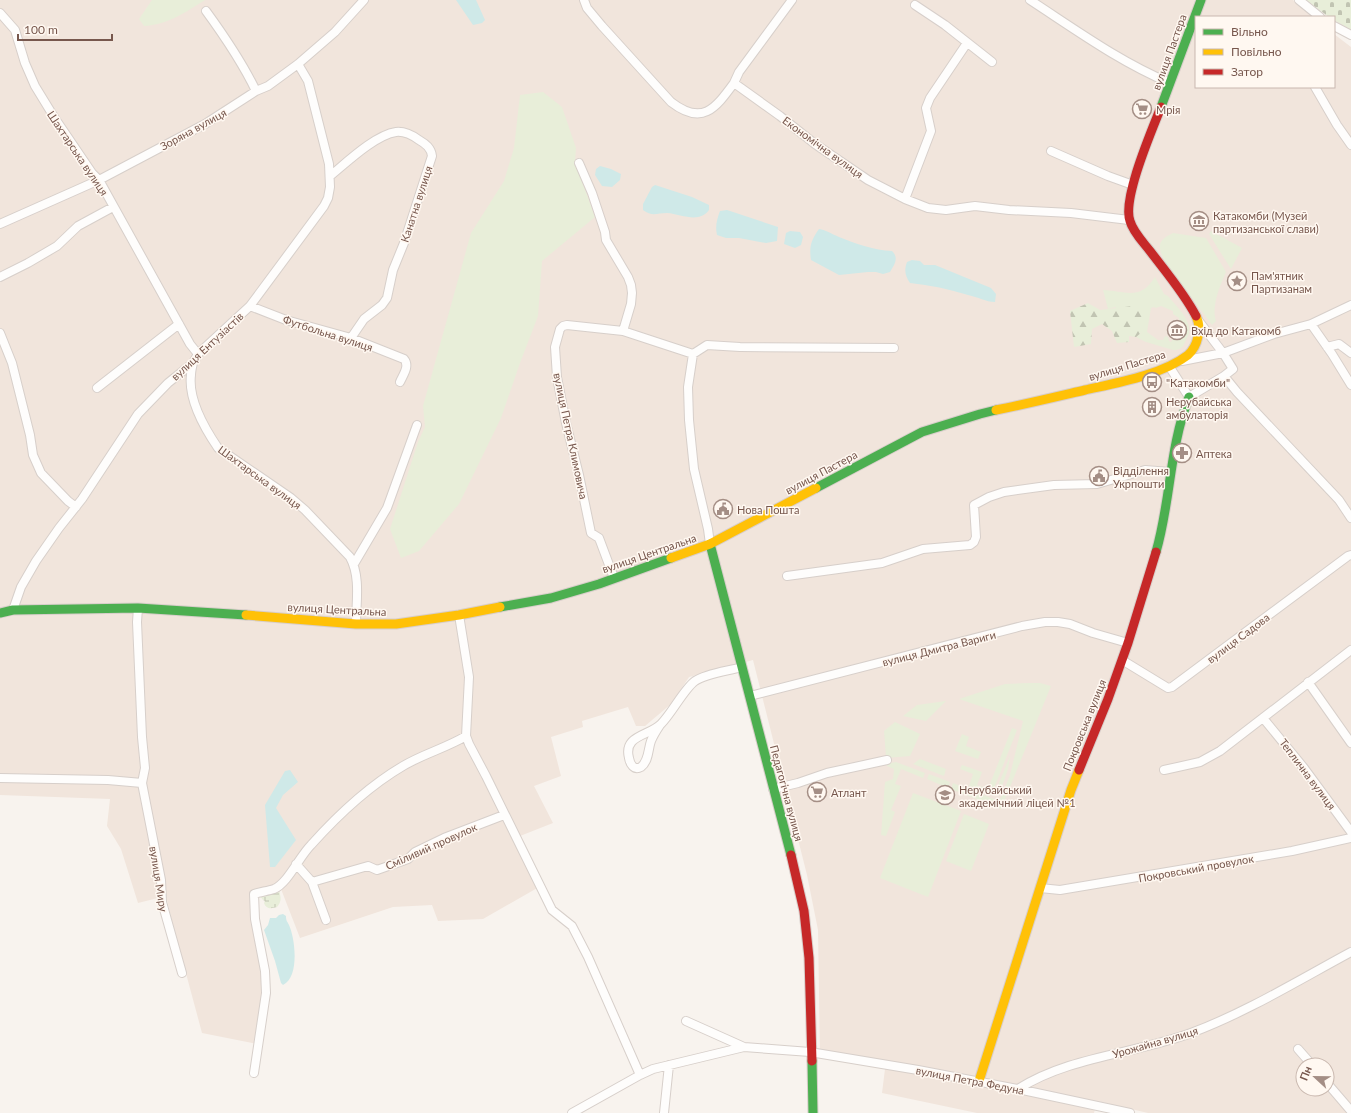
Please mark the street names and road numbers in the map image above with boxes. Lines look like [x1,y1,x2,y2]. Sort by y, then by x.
street label: вулиця Пастера [1149,12,1189,92]
street label: Зоряна вулиця [158,105,228,153]
street label: Шахтарська вулиця [45,108,111,198]
street label: Економічна вулиця [780,113,866,181]
street label: Канатна вулиця [398,164,434,244]
street label: вулиця Ентузіастів [168,309,246,383]
street label: Футбольна вулиця [281,312,375,354]
street label: вулиця Пастера [1087,347,1167,383]
street label: вулиця Петра Климовича [551,372,591,500]
street label: Шахтарська вулиця [216,442,304,512]
street label: вулиця Пастера [783,448,859,496]
street label: вулиця Центральна [600,531,698,575]
street label: вулиця Центральна [287,600,387,618]
street label: вулиця Садова [1204,610,1272,666]
street label: вулиця Дмитра Вариги [881,628,997,668]
street label: Покровська вулиця [1060,677,1108,773]
street label: Теплична вулиця [1277,736,1339,812]
street label: Педагогічна вулиця [768,743,806,843]
street label: Сміливий провулок [383,820,479,872]
street label: вулиця Миру [147,845,171,913]
street label: Покровський провулок [1137,851,1255,885]
street label: Урожайна вулиця [1111,1024,1199,1060]
street label: вулиця Петра Федуна [915,1063,1025,1097]

